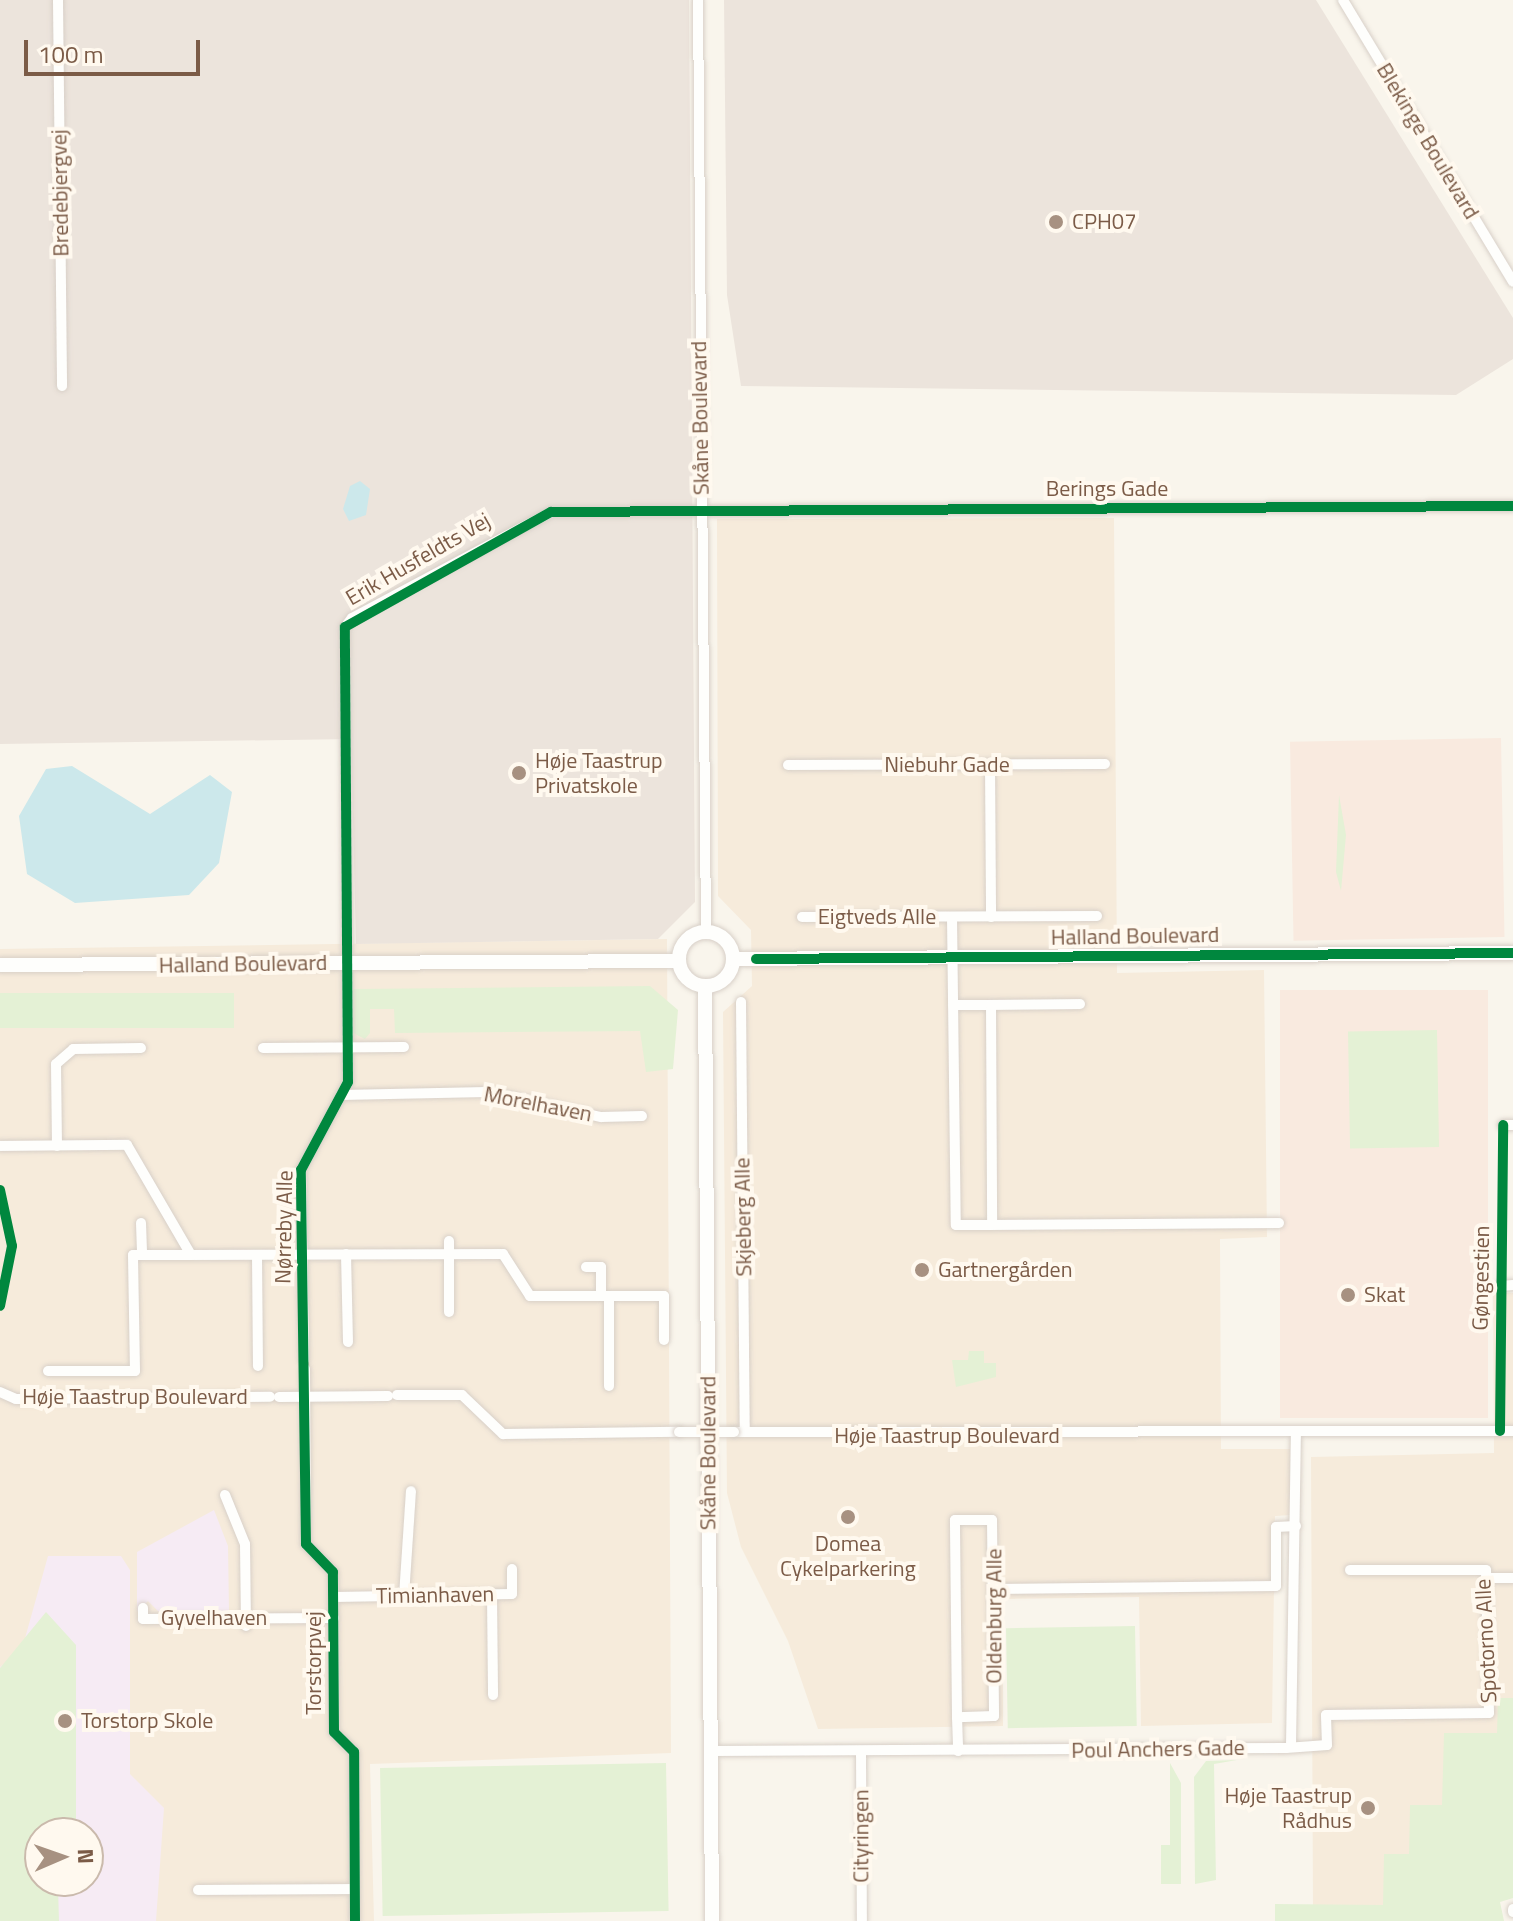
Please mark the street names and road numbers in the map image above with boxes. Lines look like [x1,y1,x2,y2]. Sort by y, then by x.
street label: Blekinge Boulevard [1371,58,1485,224]
street label: Bredebjergvej [46,129,74,257]
street label: Skåne Boulevard [685,341,715,495]
street label: Berings Gade [1046,476,1168,502]
street label: Erik Husfeldts Vej [341,507,495,611]
street label: Niebuhr Gade [884,752,1010,778]
street label: Eigtveds Alle [818,904,936,930]
street label: Halland Boulevard [1050,921,1220,951]
street label: Halland Boulevard [158,949,328,979]
street label: Morelhaven [482,1081,594,1127]
street label: Skjeberg Alle [729,1157,757,1277]
street label: Nørreby Alle [270,1170,298,1284]
street label: Gøngestien [1467,1225,1495,1331]
street label: Skåne Boulevard [695,1376,721,1530]
street label: Høje Taastrup Boulevard [22,1384,248,1410]
street label: Høje Taastrup Boulevard [834,1423,1060,1449]
street label: Oldenburg Alle [981,1548,1007,1684]
street label: Spotorno Alle [1470,1578,1502,1704]
street label: Timianhaven [376,1581,494,1609]
street label: Gyvelhaven [161,1605,267,1631]
street label: Torstorpvej [301,1611,327,1715]
street label: Poul Anchers Gade [1071,1734,1245,1764]
street label: Cityringen [848,1789,874,1883]

